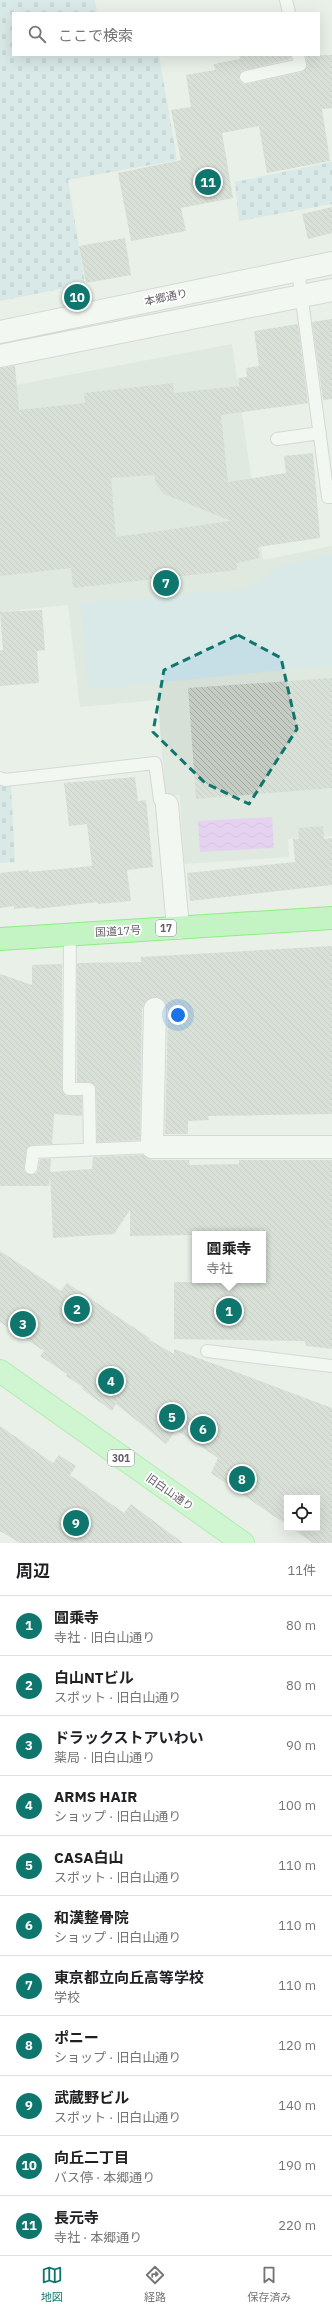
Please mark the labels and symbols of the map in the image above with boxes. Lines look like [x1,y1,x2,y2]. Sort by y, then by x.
pin: 11 [195,167,221,197]
pin: 10 [64,282,90,312]
street label: 本郷通り [143,286,189,308]
pin: 7 [153,568,179,598]
road number: 17 [156,920,176,936]
street label: 国道17号 [95,923,141,939]
your location [168,1005,188,1025]
pin: 2 [64,1294,90,1324]
pin: 1 [216,1296,242,1326]
pin: 3 [10,1309,36,1339]
pin: 4 [98,1366,124,1396]
pin: 5 [159,1402,185,1432]
pin: 6 [190,1414,216,1444]
road number: 301 [108,1450,134,1466]
pin: 8 [229,1464,255,1494]
street label: 旧白山通り [143,1470,197,1514]
pin: 9 [63,1508,89,1538]

